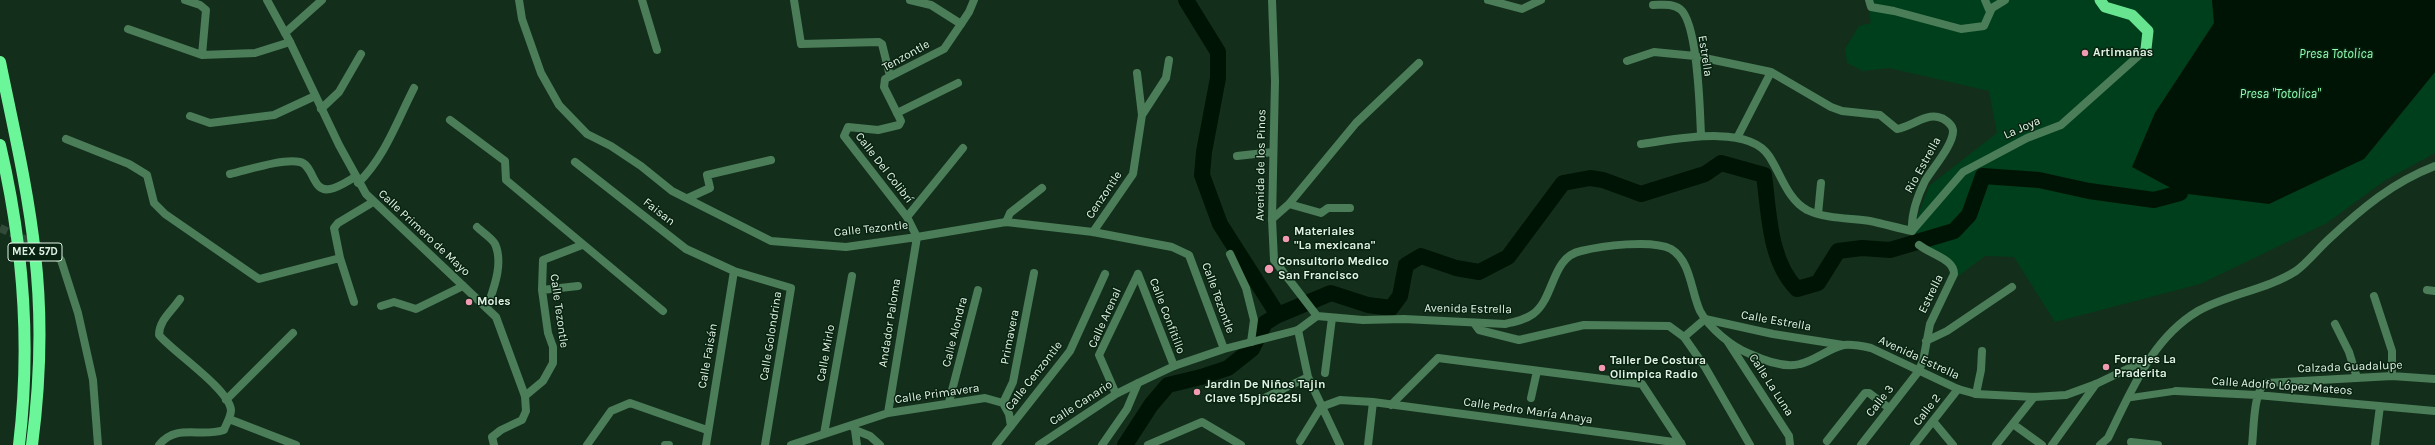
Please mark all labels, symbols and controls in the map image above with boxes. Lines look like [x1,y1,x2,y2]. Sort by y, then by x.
street label: Estrella [1695,34,1715,78]
street label: Tenzontle [880,37,932,75]
place label: Artimañas [2093,46,2153,60]
water label: Presa Totolica [2299,46,2373,62]
marker: Artimañas [2080,48,2090,58]
water label: Presa "Totolica" [2239,86,2321,102]
street label: Avenida de los Pinos [1253,109,1269,221]
street label: La Joya [2001,114,2043,142]
street label: Calle Del Colibrí [852,130,916,206]
street label: Rio Estrella [1902,135,1944,195]
street label: Cenzontle [1083,168,1125,222]
street label: Calle Primero de Mayo [375,187,473,279]
street label: Faisan [640,195,678,229]
street label: Calle Tezontle [833,218,909,240]
place label: Materiales "La mexicana" [1294,225,1375,253]
marker: Materiales "La mexicana" [1281,234,1291,244]
road number: MEX 57D [8,243,62,261]
place label: Consultorio Medico San Francisco [1278,255,1389,283]
street label: Calle Tezontle [1198,261,1238,335]
marker: Consultorio Medico San Francisco [1263,263,1275,275]
street label: Estrella [1915,272,1947,316]
street label: Calle Tezontle [547,273,571,349]
street label: Calle Confitillo [1146,276,1188,356]
street label: Andador Paloma [876,278,904,368]
street label: Calle Arenal [1085,286,1125,350]
street label: Calle Golondrina [757,290,785,382]
place label: Moles [477,295,511,309]
street label: Calle Alondra [939,295,971,369]
marker: Moles [464,297,474,307]
street label: Avenida Estrella [1424,301,1512,317]
street label: Primavera [998,308,1022,366]
street label: Calle Estrella [1740,308,1812,334]
street label: Calle Faisán [695,322,721,390]
street label: Calle Mirlo [814,323,838,383]
street label: Avenida Estrella [1876,333,1962,383]
street label: Calle Cenzontle [1002,338,1066,414]
street label: Calle La Luna [1745,351,1797,419]
place label: Forrajes La Praderita [2114,353,2176,381]
place label: Taller De Costura Olimpica Radio [1610,354,1706,382]
street label: Calzada Guadalupe [2297,358,2403,376]
marker: Forrajes La Praderita [2101,362,2111,372]
marker: Taller De Costura Olimpica Radio [1597,363,1607,373]
street label: Calle Adolfo López Mateos [2211,374,2353,398]
street label: Calle Canario [1047,377,1115,429]
place label: Jardin De Niños Tajin Clave 15pjn6225i [1205,378,1325,406]
street label: Calle Primavera [894,381,980,407]
street label: Calle 3 [1863,382,1897,420]
marker: Jardin De Niños Tajin Clave 15pjn6225i [1192,387,1202,397]
street label: Calle 2 [1910,391,1944,429]
street label: Calle Pedro María Anaya [1462,395,1594,427]

